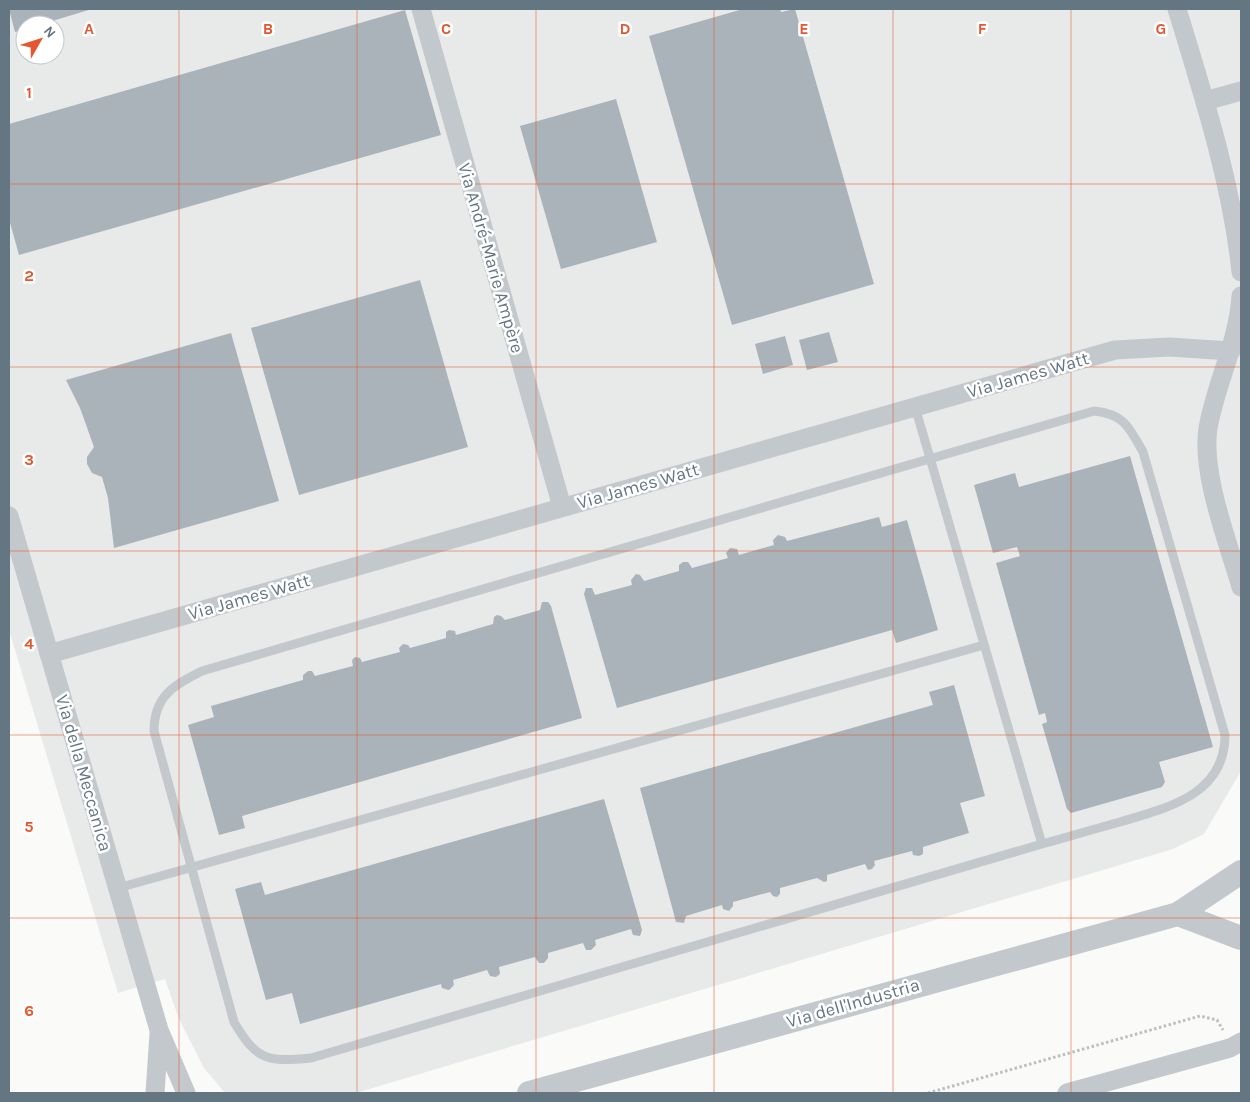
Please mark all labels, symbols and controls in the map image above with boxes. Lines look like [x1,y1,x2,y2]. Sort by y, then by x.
north arrow [15,15,65,65]
text: A [84,19,94,38]
text: B [263,19,273,38]
text: C [441,19,451,38]
text: D [620,19,631,38]
text: E [799,19,809,38]
text: F [978,19,987,38]
text: G [1156,19,1166,38]
text: N [40,23,59,41]
text: 1 [26,83,32,102]
street label: Via André-Marie Ampère [453,160,529,356]
text: 2 [24,266,34,285]
street label: Via James Watt [965,347,1092,403]
text: 3 [24,450,34,469]
street label: Via James Watt [575,458,702,514]
street label: Via James Watt [186,569,313,625]
text: 4 [24,634,34,653]
street label: Via della Meccanica [51,692,117,854]
text: 5 [24,817,34,836]
street label: Via dell'Industria [784,973,922,1033]
text: 6 [24,1001,34,1020]

